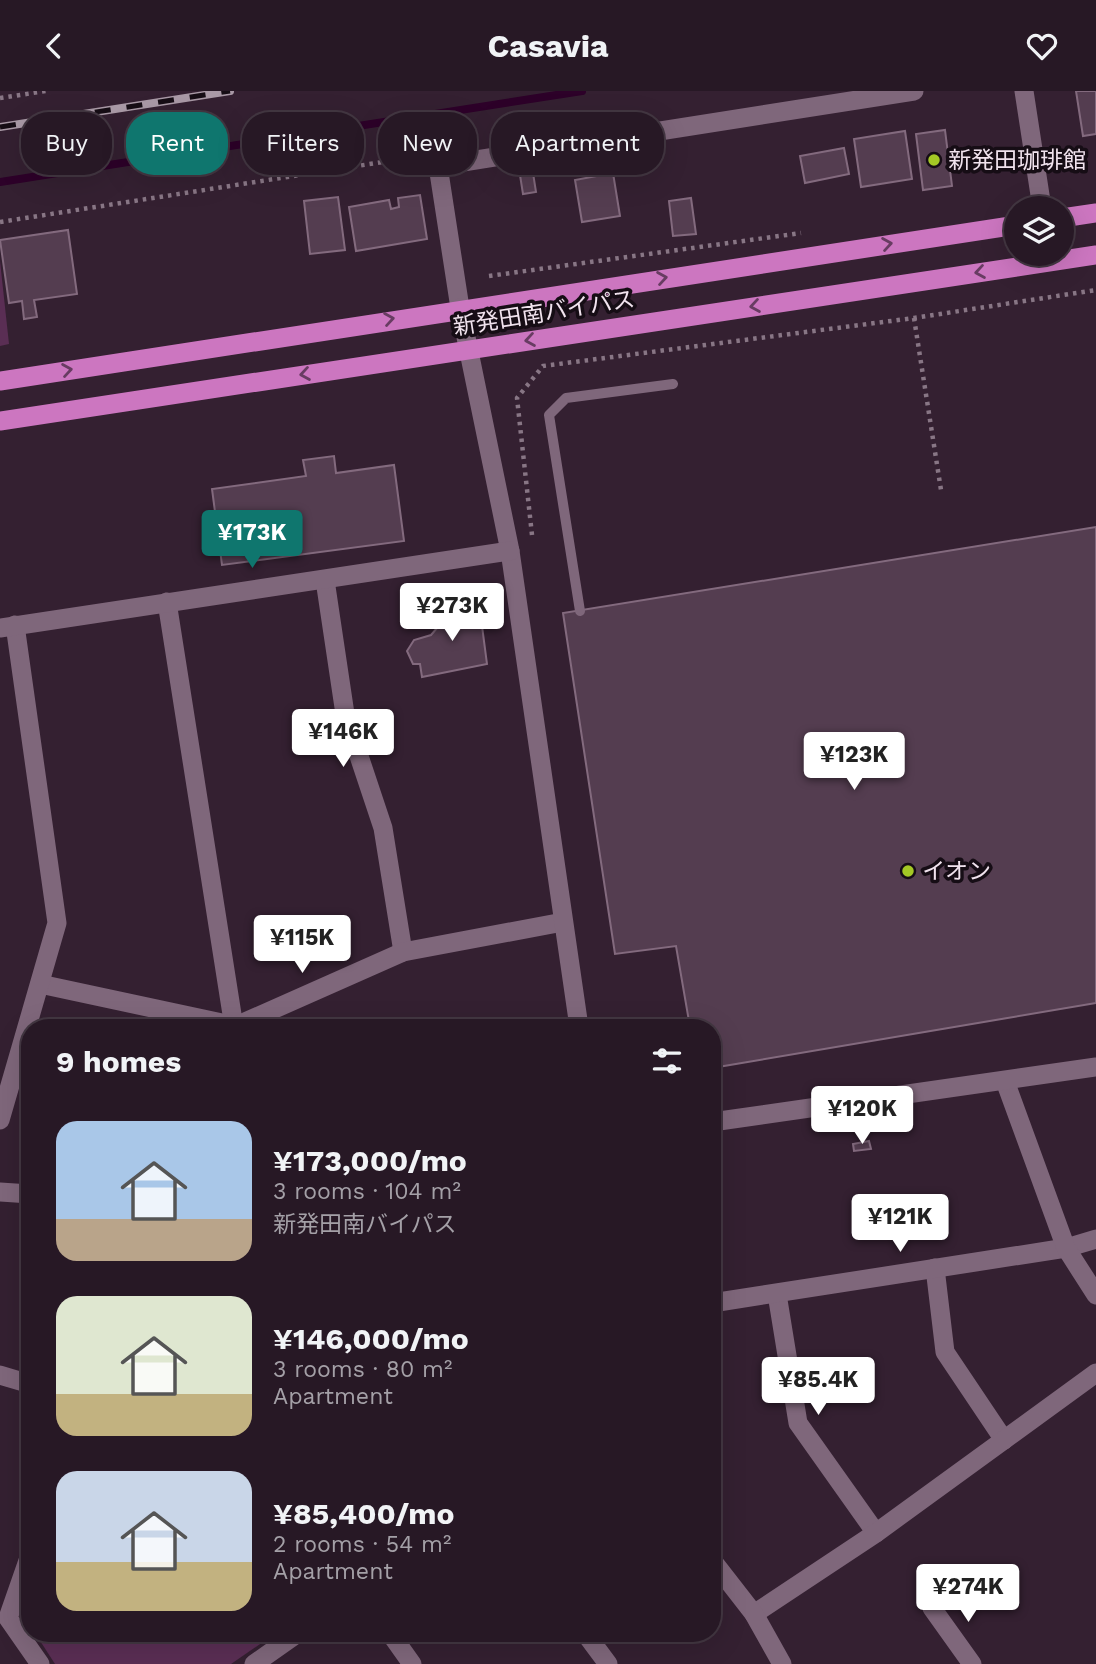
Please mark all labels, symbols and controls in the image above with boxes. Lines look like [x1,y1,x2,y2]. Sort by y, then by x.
icon: back [35,27,73,65]
text: Casavia [488,27,609,65]
icon: heart [1023,27,1061,65]
chip: Buy [21,112,112,175]
chip: Rent [126,112,228,175]
chip: Filters [242,112,364,175]
chip: New [378,112,477,175]
chip: Apartment [491,112,664,175]
place label: 新発田珈琲館 [948,147,1086,174]
marker: 新発田珈琲館 [926,152,942,168]
map controls [1004,196,1074,266]
button: layers [1004,196,1074,266]
one-way arrow [881,237,893,252]
one-way arrow [974,264,986,279]
one-way arrow [656,270,668,285]
street label: 新発田南バイパス [451,285,637,341]
one-way arrow [749,298,761,313]
one-way arrow [383,312,395,327]
one-way arrow [524,332,536,347]
one-way arrow [62,363,73,378]
one-way arrow [299,366,311,381]
pin: ¥173K [203,511,301,570]
text: ¥173K [218,519,286,546]
pin: ¥273K [403,583,501,643]
text: ¥273K [416,592,488,619]
pin: ¥146K [294,709,392,769]
text: ¥146K [308,718,378,745]
pin: ¥123K [805,733,903,792]
text: ¥123K [820,741,888,768]
place label: イオン [922,858,991,885]
marker: イオン [900,863,916,879]
pin: ¥115K [253,915,351,975]
text: ¥115K [270,924,334,951]
icon: filters [648,1042,686,1080]
text: 9 homes [56,1044,181,1079]
pin: ¥120K [813,1087,911,1146]
text: ¥120K [827,1095,897,1122]
text: ¥173,000/mo [273,1143,467,1178]
icon: home [112,1149,196,1233]
text: 3 rooms · 104 m² [273,1178,461,1205]
pin: ¥121K [851,1195,949,1254]
text: ¥121K [868,1203,932,1230]
text: 新発田南バイパス [273,1211,457,1238]
text: ¥146,000/mo [273,1321,469,1356]
icon: home [112,1324,196,1408]
text: 3 rooms · 80 m² [273,1356,452,1383]
pin: ¥85.4K [761,1357,875,1417]
text: ¥85.4K [778,1366,858,1393]
text: Apartment [273,1383,393,1410]
text: ¥85,400/mo [273,1496,454,1531]
icon: home [112,1499,196,1583]
text: 2 rooms · 54 m² [273,1531,451,1558]
text: Apartment [273,1558,393,1585]
pin: ¥274K [919,1565,1017,1624]
text: ¥274K [932,1573,1004,1600]

